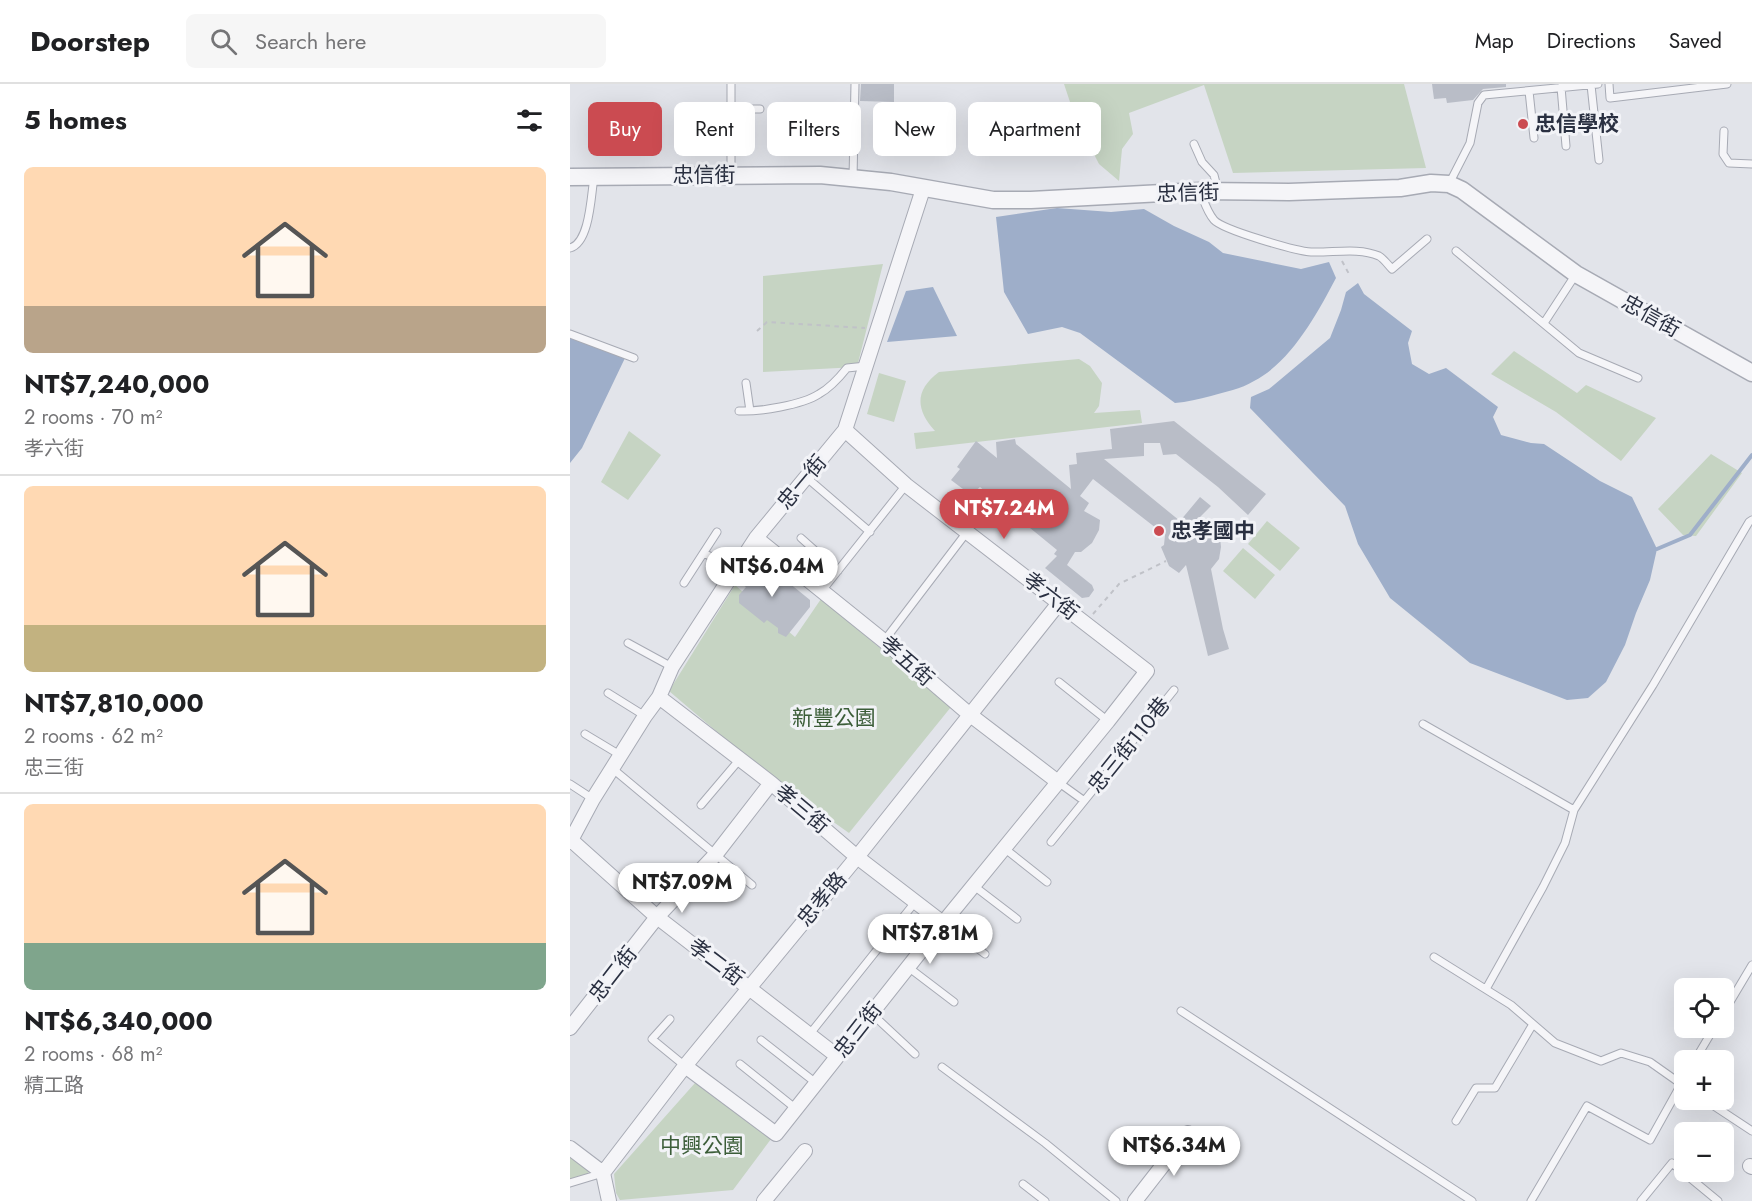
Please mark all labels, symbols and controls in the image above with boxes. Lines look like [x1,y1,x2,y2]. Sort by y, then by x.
search box [186,14,606,68]
text: Doorstep [30,21,150,62]
icon: search [207,25,240,58]
text: Search here [255,25,366,57]
text: Map [1475,26,1514,56]
text: Directions [1547,26,1636,56]
text: Saved [1669,26,1722,56]
text: 5 homes [24,101,127,139]
chip: Buy [588,102,662,156]
chip: Rent [674,102,755,156]
chip: Filters [767,102,861,156]
chip: New [873,102,956,156]
chip: Apartment [968,102,1101,156]
icon: filters [513,104,546,137]
place label: 忠信學校 [1535,109,1619,139]
marker: 忠信學校 [1516,117,1530,131]
street label: 忠信街 [673,160,736,190]
street label: 忠信街 [1156,177,1220,209]
icon: home [231,206,339,314]
street label: 忠信街 [1616,288,1686,344]
text: NT$7,240,000 [24,365,209,403]
text: 2 rooms · 70 m² [24,403,162,432]
text: 孝六街 [24,434,84,463]
street label: 忠一街 [770,448,834,516]
pin: NT$7.24M [942,489,1066,540]
text: NT$7.24M [954,494,1054,523]
place label: 忠孝國中 [1171,516,1255,546]
marker: 忠孝國中 [1152,524,1166,538]
icon: home [231,525,339,633]
pin: NT$6.04M [710,547,834,598]
text: NT$6.04M [720,552,824,581]
street label: 孝六街 [1017,565,1085,627]
street label: 孝五街 [873,629,941,693]
text: NT$7,810,000 [24,684,204,722]
street label: 忠三街110巷 [1081,691,1177,799]
park label: 新豐公園 [792,703,876,733]
text: 2 rooms · 62 m² [24,722,163,751]
text: 忠三街 [24,753,84,782]
street label: 孝三街 [768,777,836,841]
icon: home [231,843,339,951]
pin: NT$7.09M [620,863,744,914]
street label: 忠孝路 [790,865,854,933]
text: NT$7.09M [632,868,732,897]
pin: NT$7.81M [868,914,992,965]
text: NT$7.81M [882,919,978,948]
street label: 孝二街 [682,931,750,993]
street label: 忠二街 [582,940,644,1008]
map controls [1674,978,1734,1182]
button: locate [1674,978,1734,1038]
street label: 忠三街 [827,996,889,1064]
text: NT$6,340,000 [24,1002,213,1040]
text: 2 rooms · 68 m² [24,1040,162,1069]
button: + [1674,1050,1734,1110]
text: 精工路 [24,1071,84,1100]
button: − [1674,1122,1734,1182]
pin: NT$6.34M [1112,1126,1236,1177]
park label: 中興公園 [660,1131,744,1161]
text: NT$6.34M [1122,1131,1226,1160]

